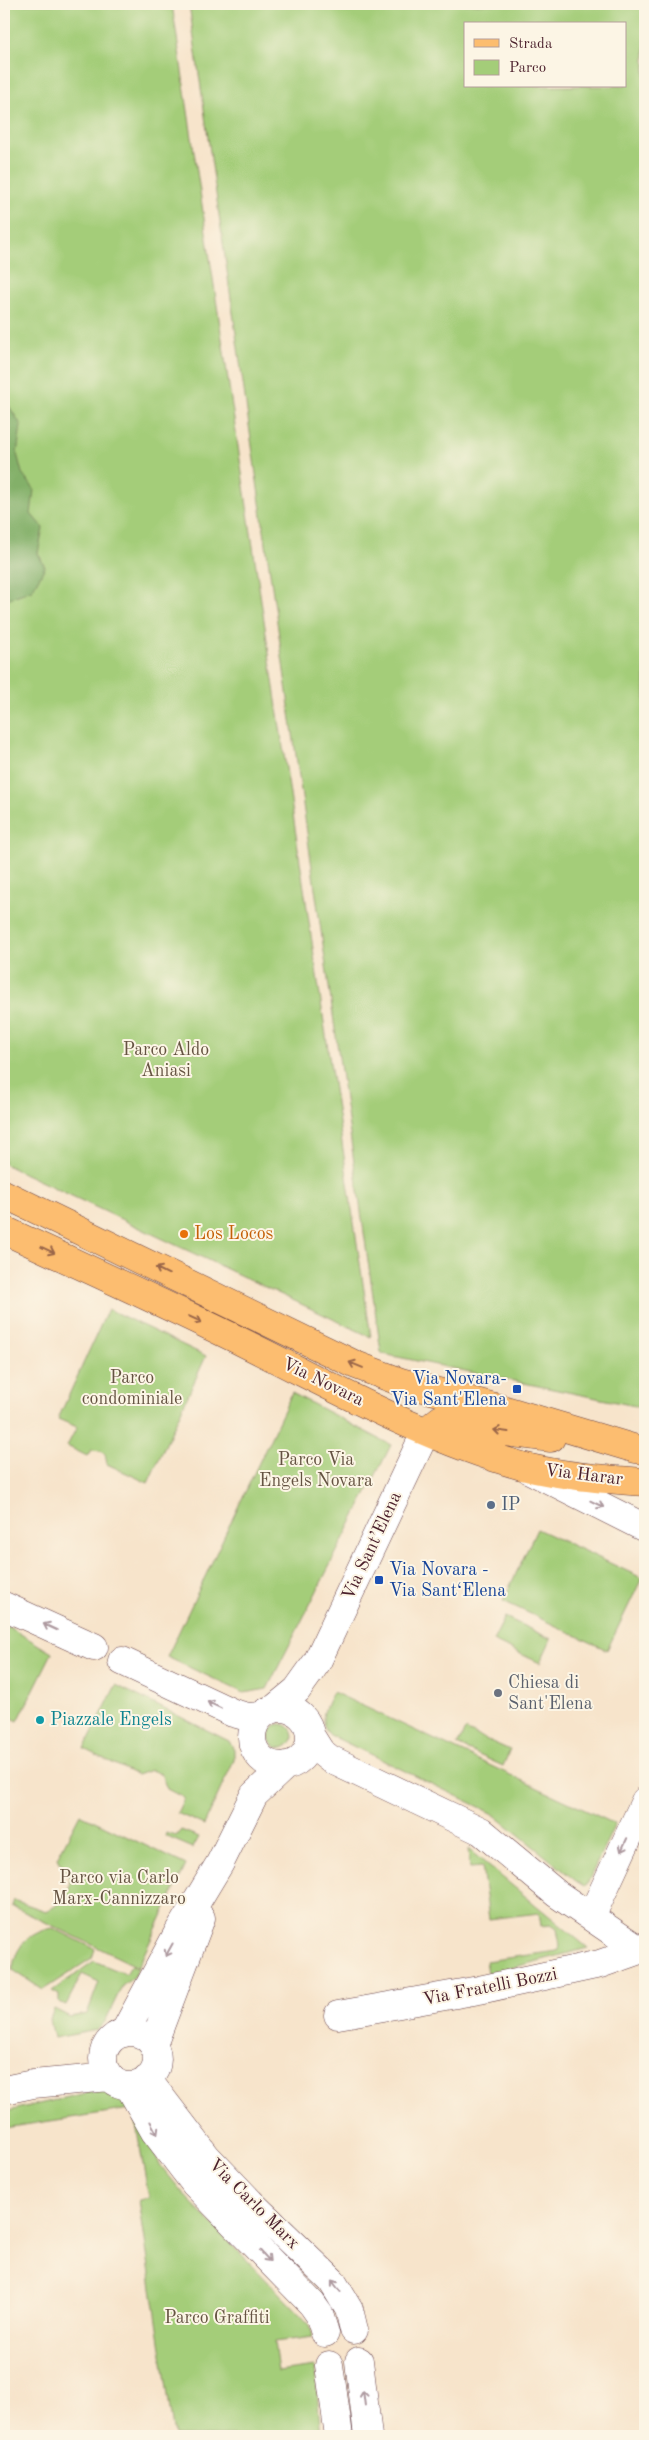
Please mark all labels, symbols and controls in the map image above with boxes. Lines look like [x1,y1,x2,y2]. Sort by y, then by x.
legend [464,22,626,88]
text: Strada [509,37,553,52]
text: Parco [509,61,546,76]
park label: Parco Aldo Aniasi [123,1041,209,1080]
place label: Los Locos [194,1225,274,1243]
marker: Los Locos [178,1228,190,1240]
one-way arrow [40,1246,55,1256]
one-way arrow [155,1266,170,1276]
one-way arrow [187,1315,202,1324]
street label: Via Novara [279,1355,367,1409]
one-way arrow [349,1360,364,1369]
park label: Parco condominiale [82,1369,182,1408]
place label: Via Novara- Via Sant'Elena [391,1370,507,1409]
marker: Via Novara- Via Sant'Elena [511,1383,523,1395]
one-way arrow [494,1426,510,1436]
park label: Parco Via Engels Novara [259,1451,373,1490]
street label: Via Harar [544,1461,625,1489]
street label: Via Sant’Elena [339,1489,405,1603]
place label: IP [501,1496,520,1514]
marker: IP [485,1499,497,1511]
one-way arrow [589,1499,604,1509]
place label: Via Novara - Via Sant‘Elena [389,1561,506,1600]
marker: Via Novara - Via Sant‘Elena [373,1574,385,1586]
one-way arrow [43,1622,58,1631]
place label: Chiesa di Sant'Elena [508,1674,593,1713]
marker: Chiesa di Sant'Elena [492,1687,504,1699]
one-way arrow [207,1699,222,1709]
place label: Piazzale Engels [50,1711,172,1729]
marker: Piazzale Engels [34,1714,46,1726]
one-way arrow [619,1837,629,1852]
park label: Parco via Carlo Marx-Cannizzaro [52,1869,186,1908]
one-way arrow [163,1942,173,1956]
street label: Via Fratelli Bozzi [421,1965,559,2009]
one-way arrow [149,2120,159,2134]
street label: Via Carlo Marx [205,2155,303,2253]
one-way arrow [259,2250,271,2262]
one-way arrow [331,2279,341,2293]
park label: Parco Graffiti [164,2309,270,2327]
one-way arrow [358,2391,368,2407]

